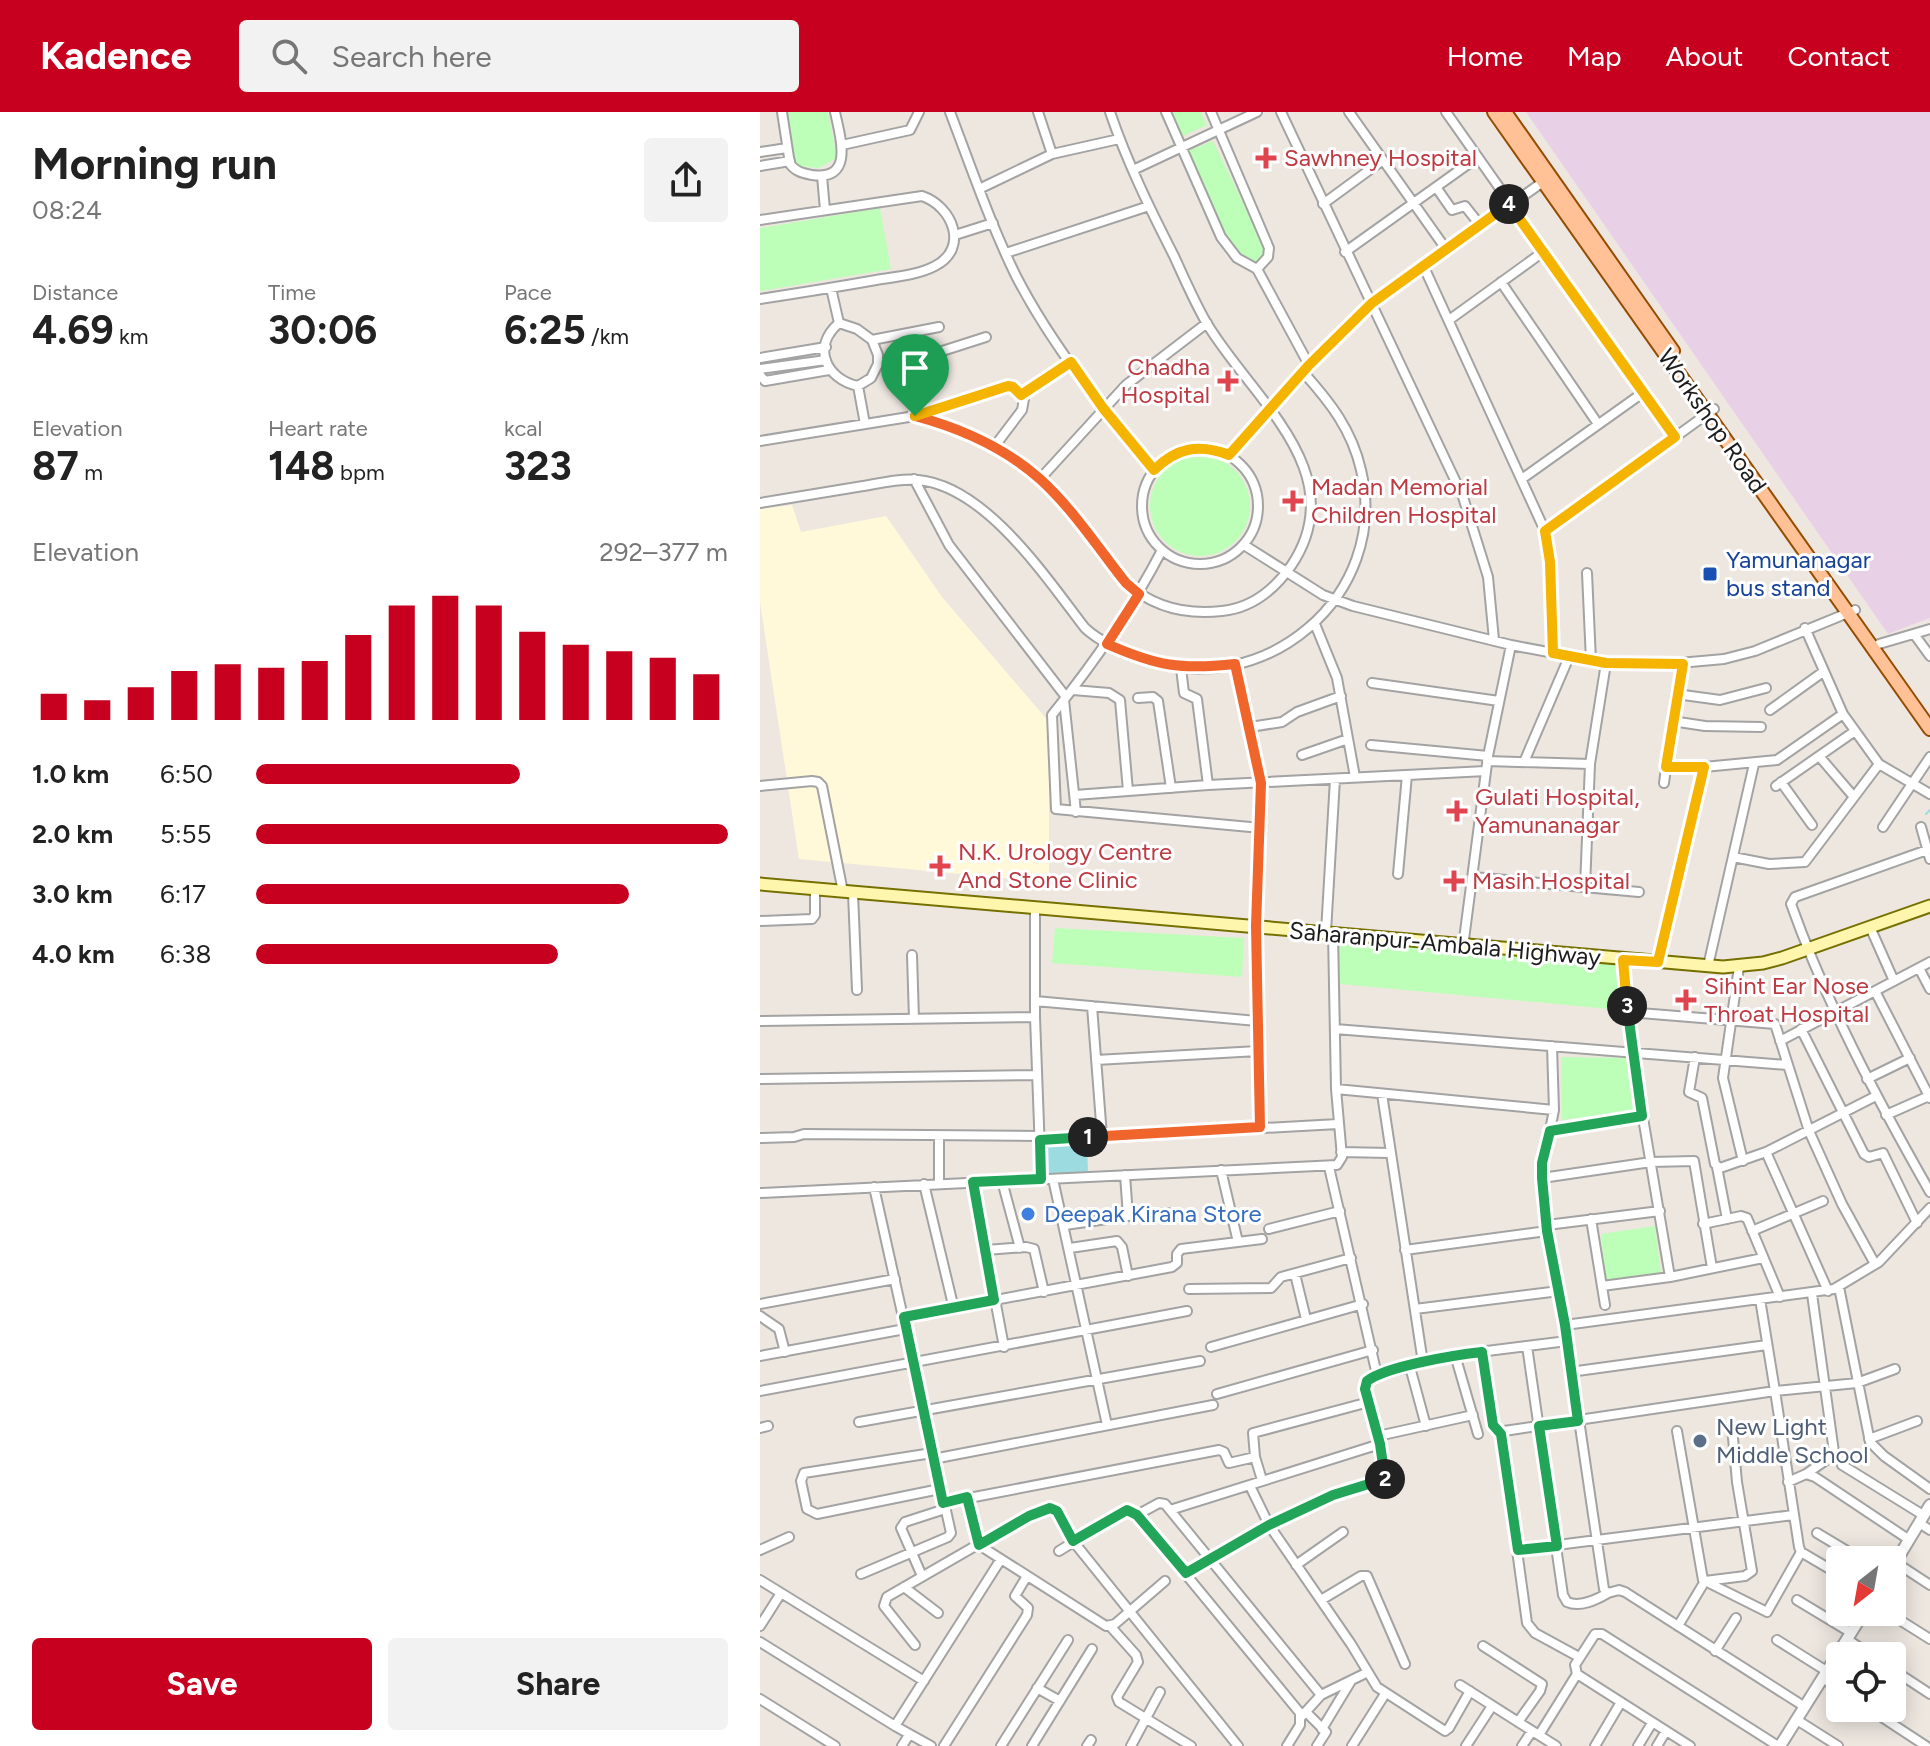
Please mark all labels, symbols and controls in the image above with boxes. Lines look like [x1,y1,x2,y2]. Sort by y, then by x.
search box [239,20,799,92]
text: Kadence [40,33,191,79]
icon: search [267,34,311,78]
text: Search here [331,38,492,75]
text: Home [1447,39,1523,73]
text: Map [1567,39,1622,73]
text: About [1666,39,1743,73]
text: Contact [1787,39,1890,73]
text: Morning run [32,137,277,190]
button: share [644,138,728,222]
place label: Sawhney Hospital [1284,143,1477,172]
marker: Sawhney Hospital [1255,147,1277,169]
pin: 4 [1489,184,1529,224]
text: 4 [1502,190,1516,217]
text: 08:24 [32,194,102,226]
text: Distance [32,279,118,306]
text: Time [268,279,316,306]
text: Pace [504,279,552,306]
text: 4.69 [32,306,114,354]
text: 30:06 [268,306,377,354]
text: 6:25 [504,306,586,354]
text: km [114,323,148,350]
text: /km [586,323,629,350]
pin [881,334,949,416]
street label: Workshop Road [1652,343,1773,498]
icon: arrive [893,346,937,390]
place label: Chadha Hospital [1121,352,1210,409]
marker: Chadha Hospital [1217,370,1239,392]
text: Elevation [32,415,122,442]
text: Heart rate [268,415,368,442]
text: kcal [504,415,542,442]
text: 87 [32,442,79,490]
text: 148 [268,442,335,490]
text: 323 [504,442,572,490]
text: m [79,459,103,486]
text: bpm [335,459,385,486]
place label: Madan Memorial Children Hospital [1311,472,1497,529]
marker: Madan Memorial Children Hospital [1282,490,1304,512]
text: Elevation [32,536,139,568]
text: 292–377 m [599,536,728,568]
place label: Yamunanagar bus stand [1726,545,1871,602]
marker: Yamunanagar bus stand [1701,565,1719,583]
text: 1.0 km [32,758,109,790]
text: 6:50 [160,758,213,790]
place label: Gulati Hospital, Yamunanagar [1475,782,1640,839]
marker: Gulati Hospital, Yamunanagar [1446,800,1468,822]
text: 2.0 km [32,818,113,850]
text: 5:55 [160,818,211,850]
place label: N.K. Urology Centre And Stone Clinic [958,837,1172,894]
marker: N.K. Urology Centre And Stone Clinic [929,855,951,877]
place label: Masih Hospital [1472,866,1630,895]
marker: Masih Hospital [1443,870,1465,892]
text: 3.0 km [32,878,113,910]
text: 6:17 [160,878,206,910]
street label: Saharanpur-Ambala Highway [1288,915,1602,972]
text: 4.0 km [32,938,115,970]
text: 6:38 [160,938,211,970]
place label: Sihint Ear Nose Throat Hospital [1704,971,1869,1028]
pin: 3 [1607,986,1647,1026]
marker: Sihint Ear Nose Throat Hospital [1675,989,1697,1011]
text: 3 [1621,992,1633,1019]
pin: 1 [1068,1117,1108,1157]
text: 1 [1083,1123,1093,1150]
place label: Deepak Kirana Store [1044,1199,1262,1228]
marker: Deepak Kirana Store [1019,1205,1037,1223]
place label: New Light Middle School [1716,1412,1869,1469]
marker: New Light Middle School [1691,1432,1709,1450]
pin: 2 [1365,1459,1405,1499]
text: 2 [1379,1465,1391,1492]
north arrow [1826,1546,1906,1626]
map controls [1826,1546,1906,1722]
button: Save [32,1638,372,1730]
button: Share [388,1638,728,1730]
button: locate [1826,1642,1906,1722]

